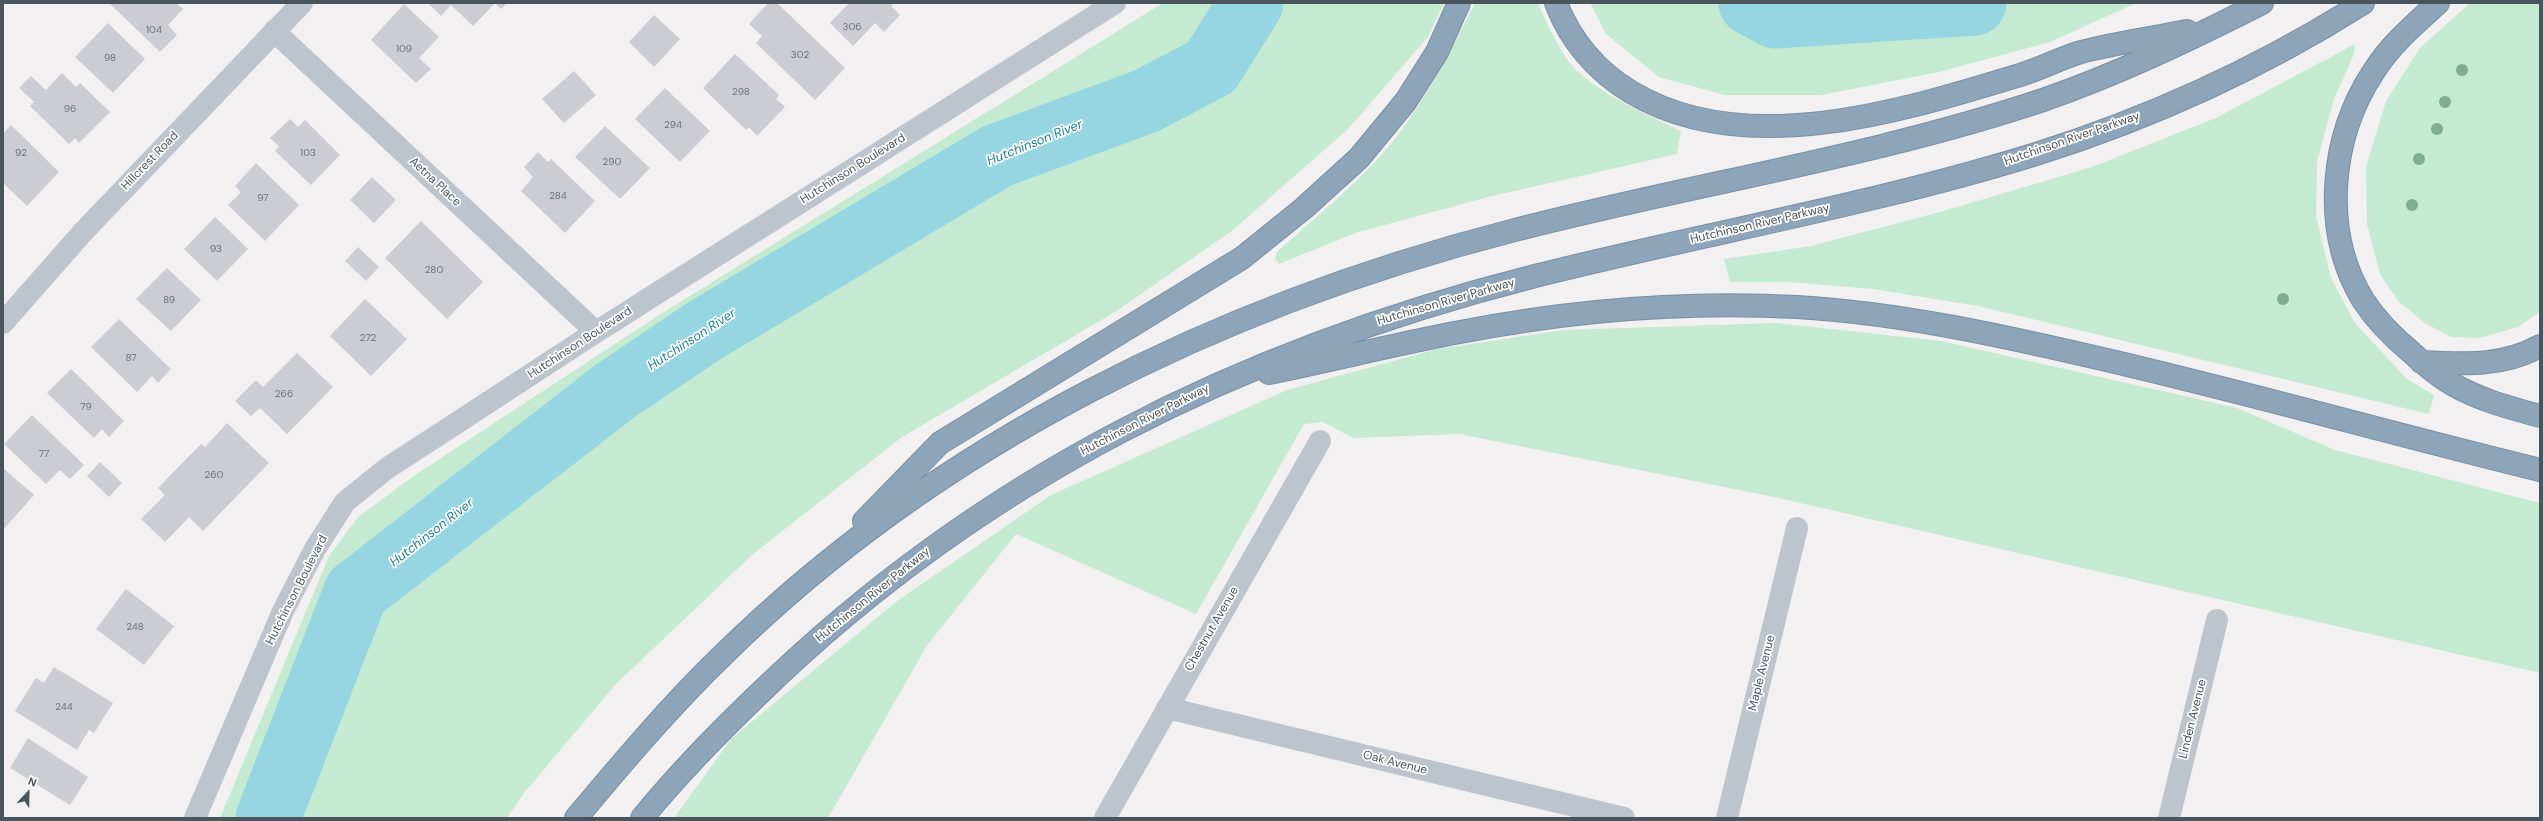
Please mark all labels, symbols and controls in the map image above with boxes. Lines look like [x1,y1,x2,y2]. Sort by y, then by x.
house number: 306 [842,21,862,33]
house number: 104 [146,24,162,36]
house number: 109 [396,43,412,55]
house number: 302 [791,49,809,61]
house number: 98 [104,52,116,64]
house number: 298 [732,86,750,98]
house number: 96 [64,103,76,115]
street label: Hutchinson River Parkway [2002,109,2142,169]
water label: Hutchinson River [985,117,1085,169]
house number: 294 [664,119,682,131]
street label: Hillcrest Road [118,129,182,193]
street label: Hutchinson Boulevard [798,131,908,207]
house number: 92 [15,147,27,159]
house number: 103 [300,147,316,159]
street label: Aetna Place [406,154,464,210]
house number: 290 [603,156,621,168]
house number: 284 [549,190,567,202]
house number: 97 [257,192,269,204]
street label: Hutchinson River Parkway [1689,201,1831,247]
house number: 93 [210,243,222,255]
house number: 280 [425,264,443,276]
street label: Hutchinson River Parkway [1376,275,1516,329]
house number: 89 [163,294,175,306]
street label: Hutchinson Boulevard [525,304,635,382]
water label: Hutchinson River [645,306,739,374]
house number: 272 [360,332,376,344]
house number: 87 [125,352,137,364]
street label: Hutchinson River Parkway [1078,381,1212,459]
house number: 266 [275,388,293,400]
house number: 79 [80,401,92,413]
house number: 77 [39,448,49,460]
house number: 260 [205,469,223,481]
water label: Hutchinson River [387,496,477,570]
street label: Hutchinson Boulevard [263,533,331,647]
street label: Hutchinson River Parkway [813,545,933,645]
street label: Chestnut Avenue [1182,584,1242,674]
house number: 248 [126,621,144,633]
street label: Maple Avenue [1746,634,1778,712]
street label: Linden Avenue [2176,678,2210,760]
house number: 244 [55,701,73,713]
street label: Oak Avenue [1361,748,1429,778]
north arrow [8,773,48,813]
text: N [26,774,39,790]

